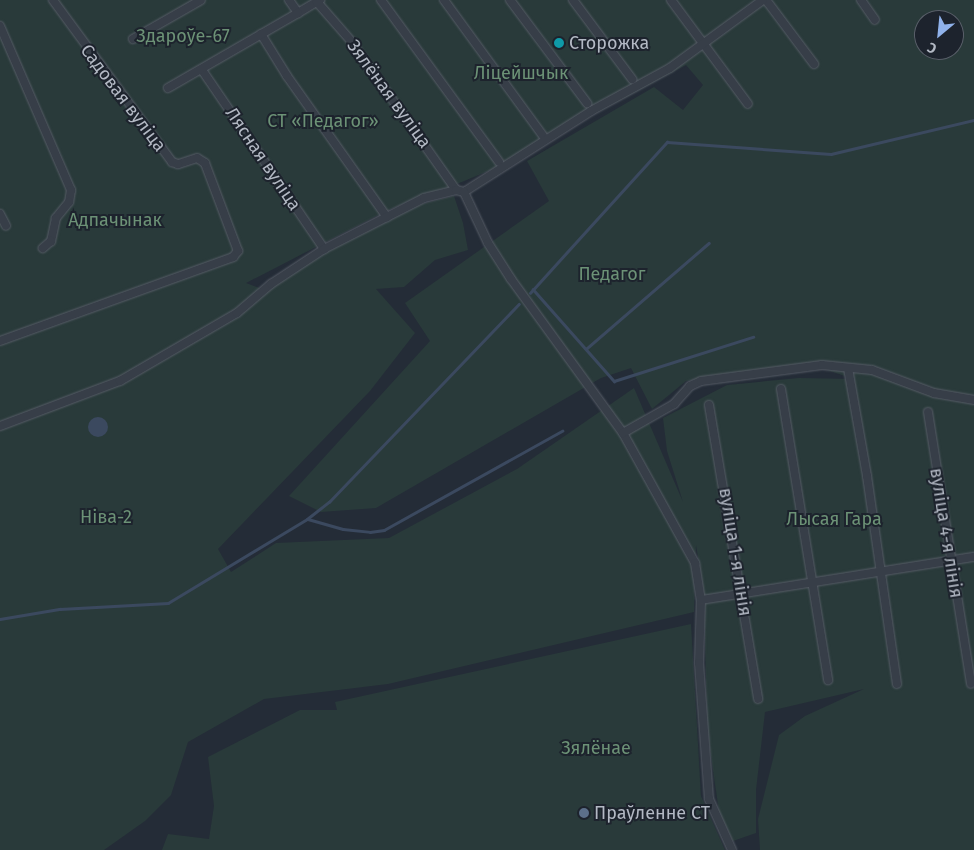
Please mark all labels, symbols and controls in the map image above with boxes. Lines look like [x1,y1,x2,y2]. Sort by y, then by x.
north arrow [914,10,964,60]
park label: Здароўе-67 [136,25,230,47]
place label: Сторожка [569,32,649,54]
street label: Зялёная вуліца [342,35,436,153]
marker: Сторожка [553,37,565,49]
text: С [925,38,940,57]
street label: Садовая вуліца [76,40,170,156]
park label: Ліцейшчык [474,62,568,84]
street label: Лясная вуліца [221,103,305,215]
park label: СТ «Педагог» [267,110,379,132]
park label: Адпачынак [68,209,162,231]
park label: Педагог [578,263,646,285]
street label: вуліца 4-я лінія [925,466,967,600]
street label: вуліца 1-я лінія [714,486,756,618]
park label: Ніва-2 [80,506,132,528]
park label: Лысая Гара [786,508,882,530]
park label: Зялёнае [561,737,631,759]
place label: Праўленне СТ [594,802,710,824]
marker: Праўленне СТ [578,807,590,819]

